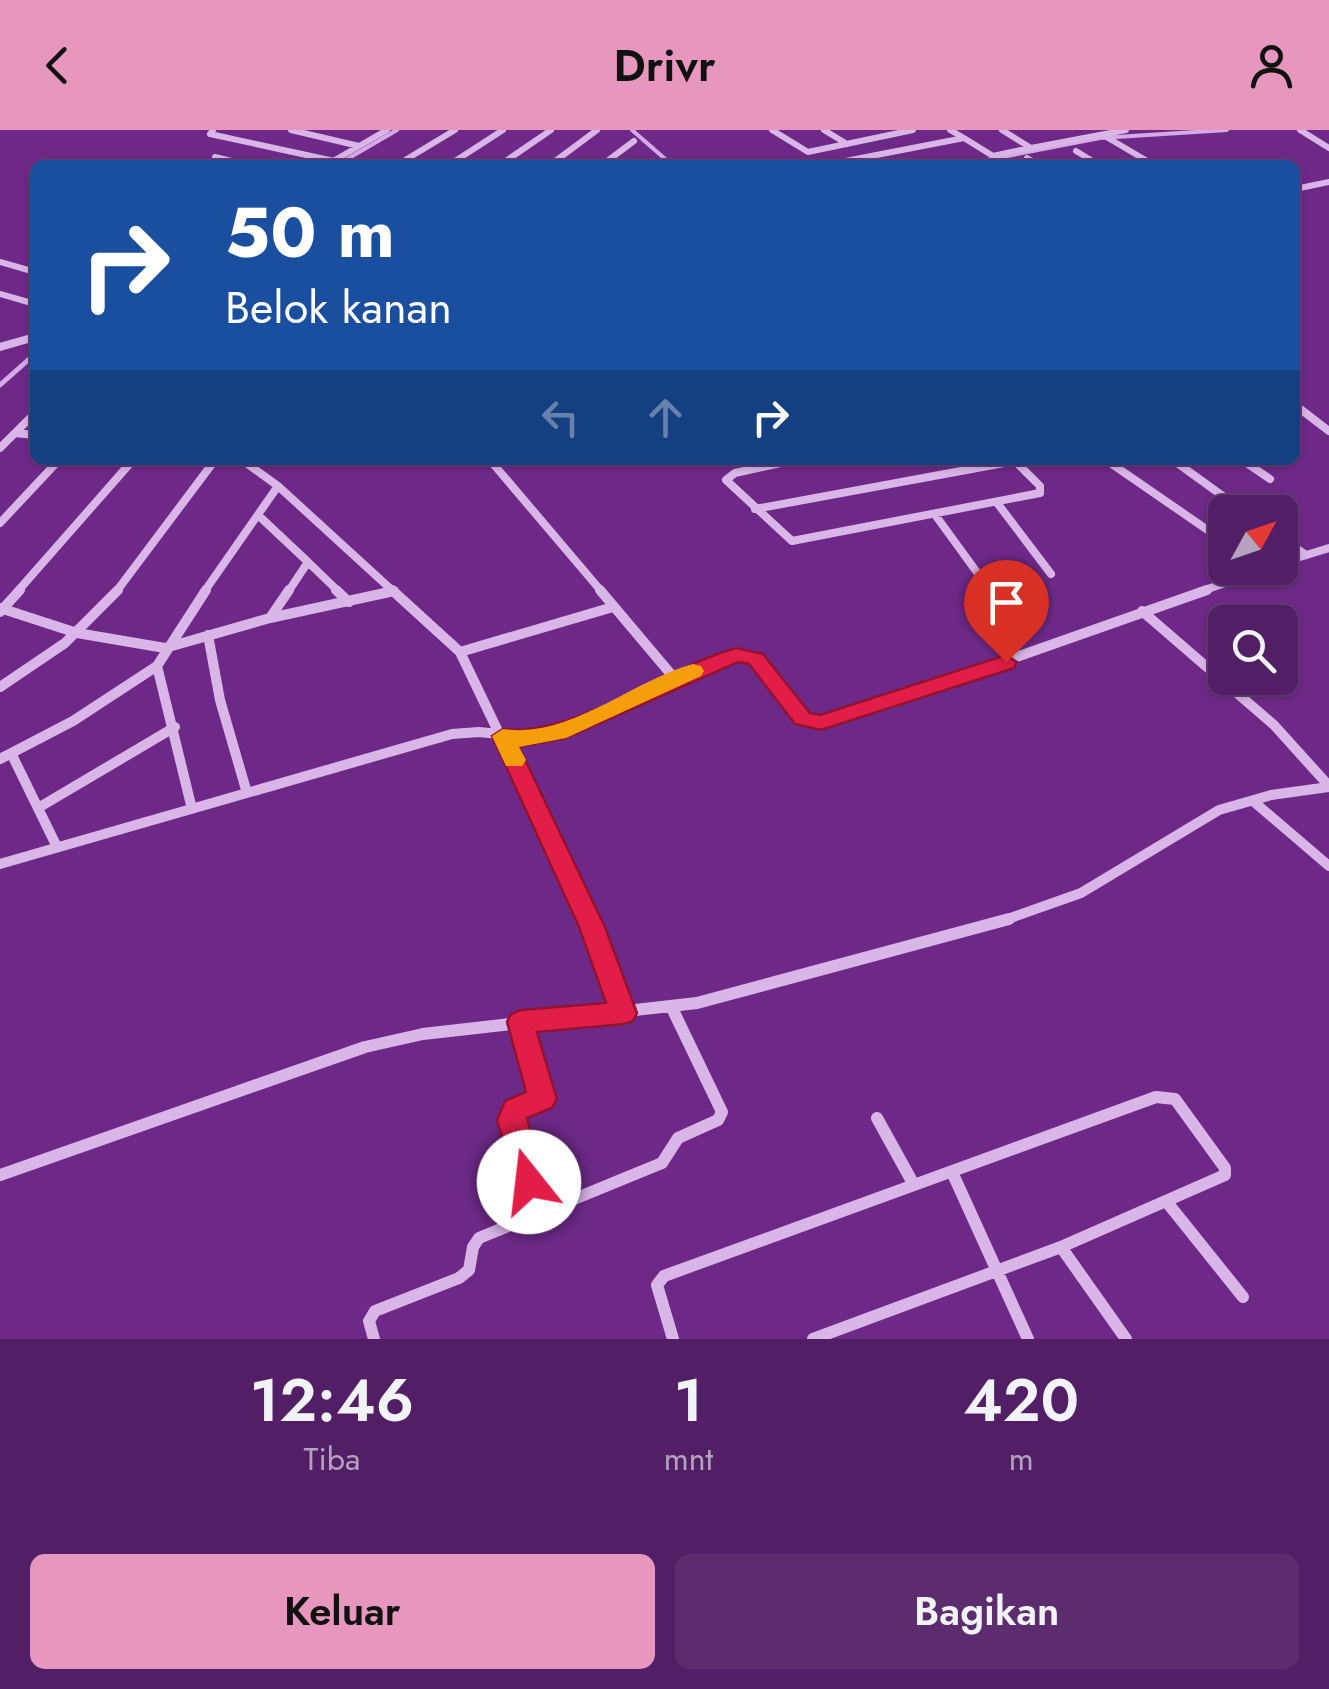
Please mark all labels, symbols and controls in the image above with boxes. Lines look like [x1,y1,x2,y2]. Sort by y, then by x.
text: Drivr [613,33,716,98]
icon: back [30,38,85,93]
icon: person [1244,38,1299,93]
text: 50 m [225,182,395,283]
icon: right [60,200,190,330]
text: Belok kanan [225,275,452,340]
icon: left [533,390,588,445]
icon: ahead [638,390,693,445]
icon: right [743,390,798,445]
north arrow [1208,495,1298,585]
map controls [1208,495,1298,695]
pin [964,560,1049,663]
icon: arrive [979,575,1034,630]
button: search [1208,605,1298,695]
position arrow [477,1130,581,1234]
text: 12:46 [250,1357,414,1444]
text: 1 [674,1357,703,1444]
text: 420 [963,1357,1079,1444]
text: Tiba [304,1436,360,1482]
text: mnt [664,1436,713,1482]
text: m [1009,1436,1034,1482]
button: Keluar [30,1554,655,1669]
button: Bagikan [675,1554,1299,1669]

